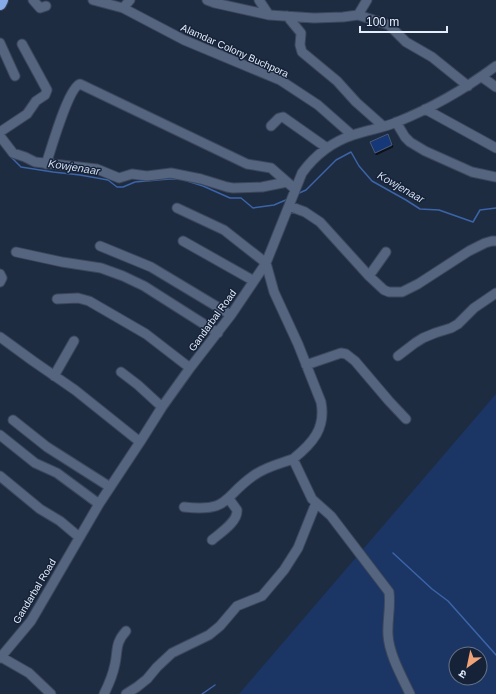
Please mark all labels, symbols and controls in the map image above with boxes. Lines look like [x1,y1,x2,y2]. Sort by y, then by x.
scale bar [360,8,447,34]
text: 100 m [366,15,399,29]
street label: Alamdar Colony Buchpora [179,22,291,79]
water label: Kowjenaar [47,157,102,177]
water label: Kowjenaar [375,169,428,206]
street label: Gandarbal Road [186,287,238,353]
street label: Gandarbal Road [11,557,58,626]
north arrow [448,646,488,686]
text: उ [456,667,469,681]

